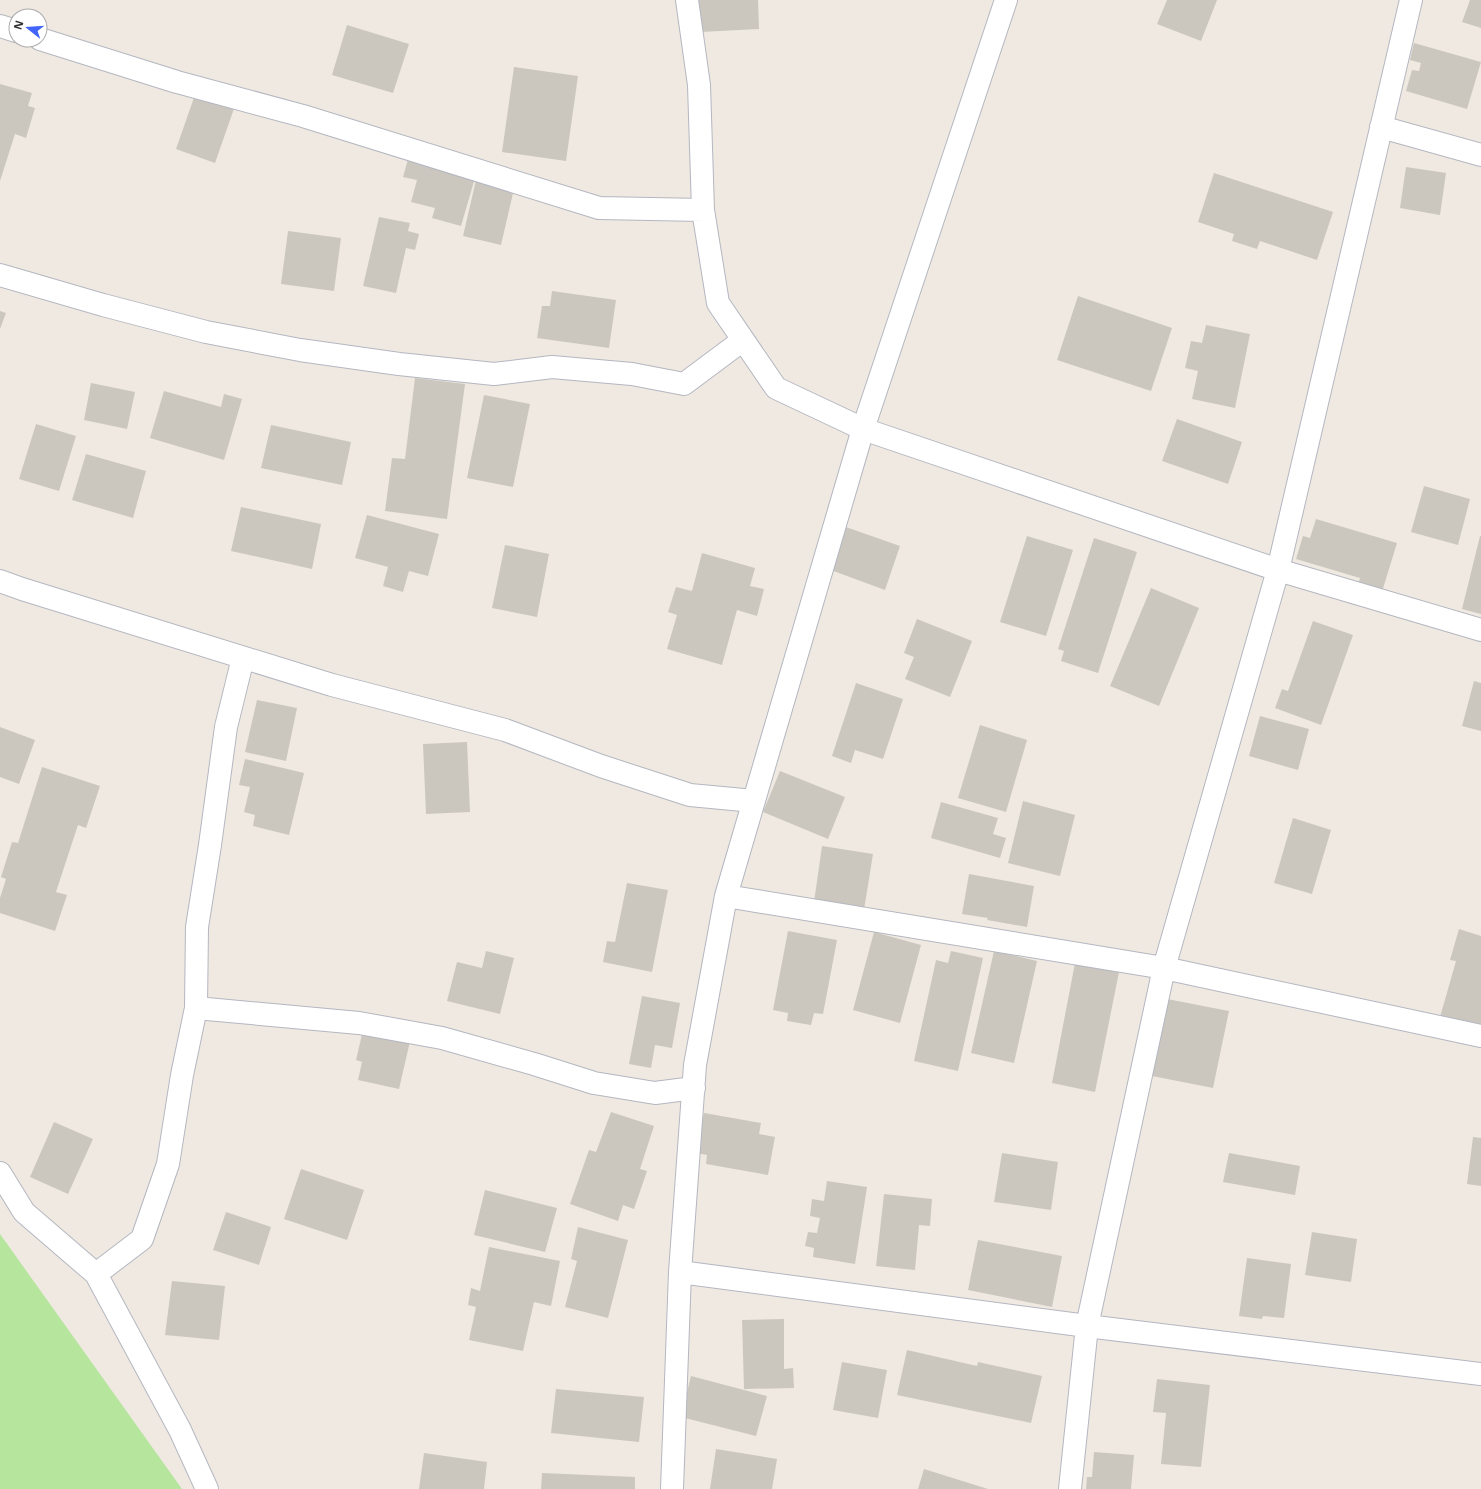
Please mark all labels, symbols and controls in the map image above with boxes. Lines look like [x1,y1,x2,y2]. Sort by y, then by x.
north arrow [8,8,48,48]
text: N [9,18,26,31]

